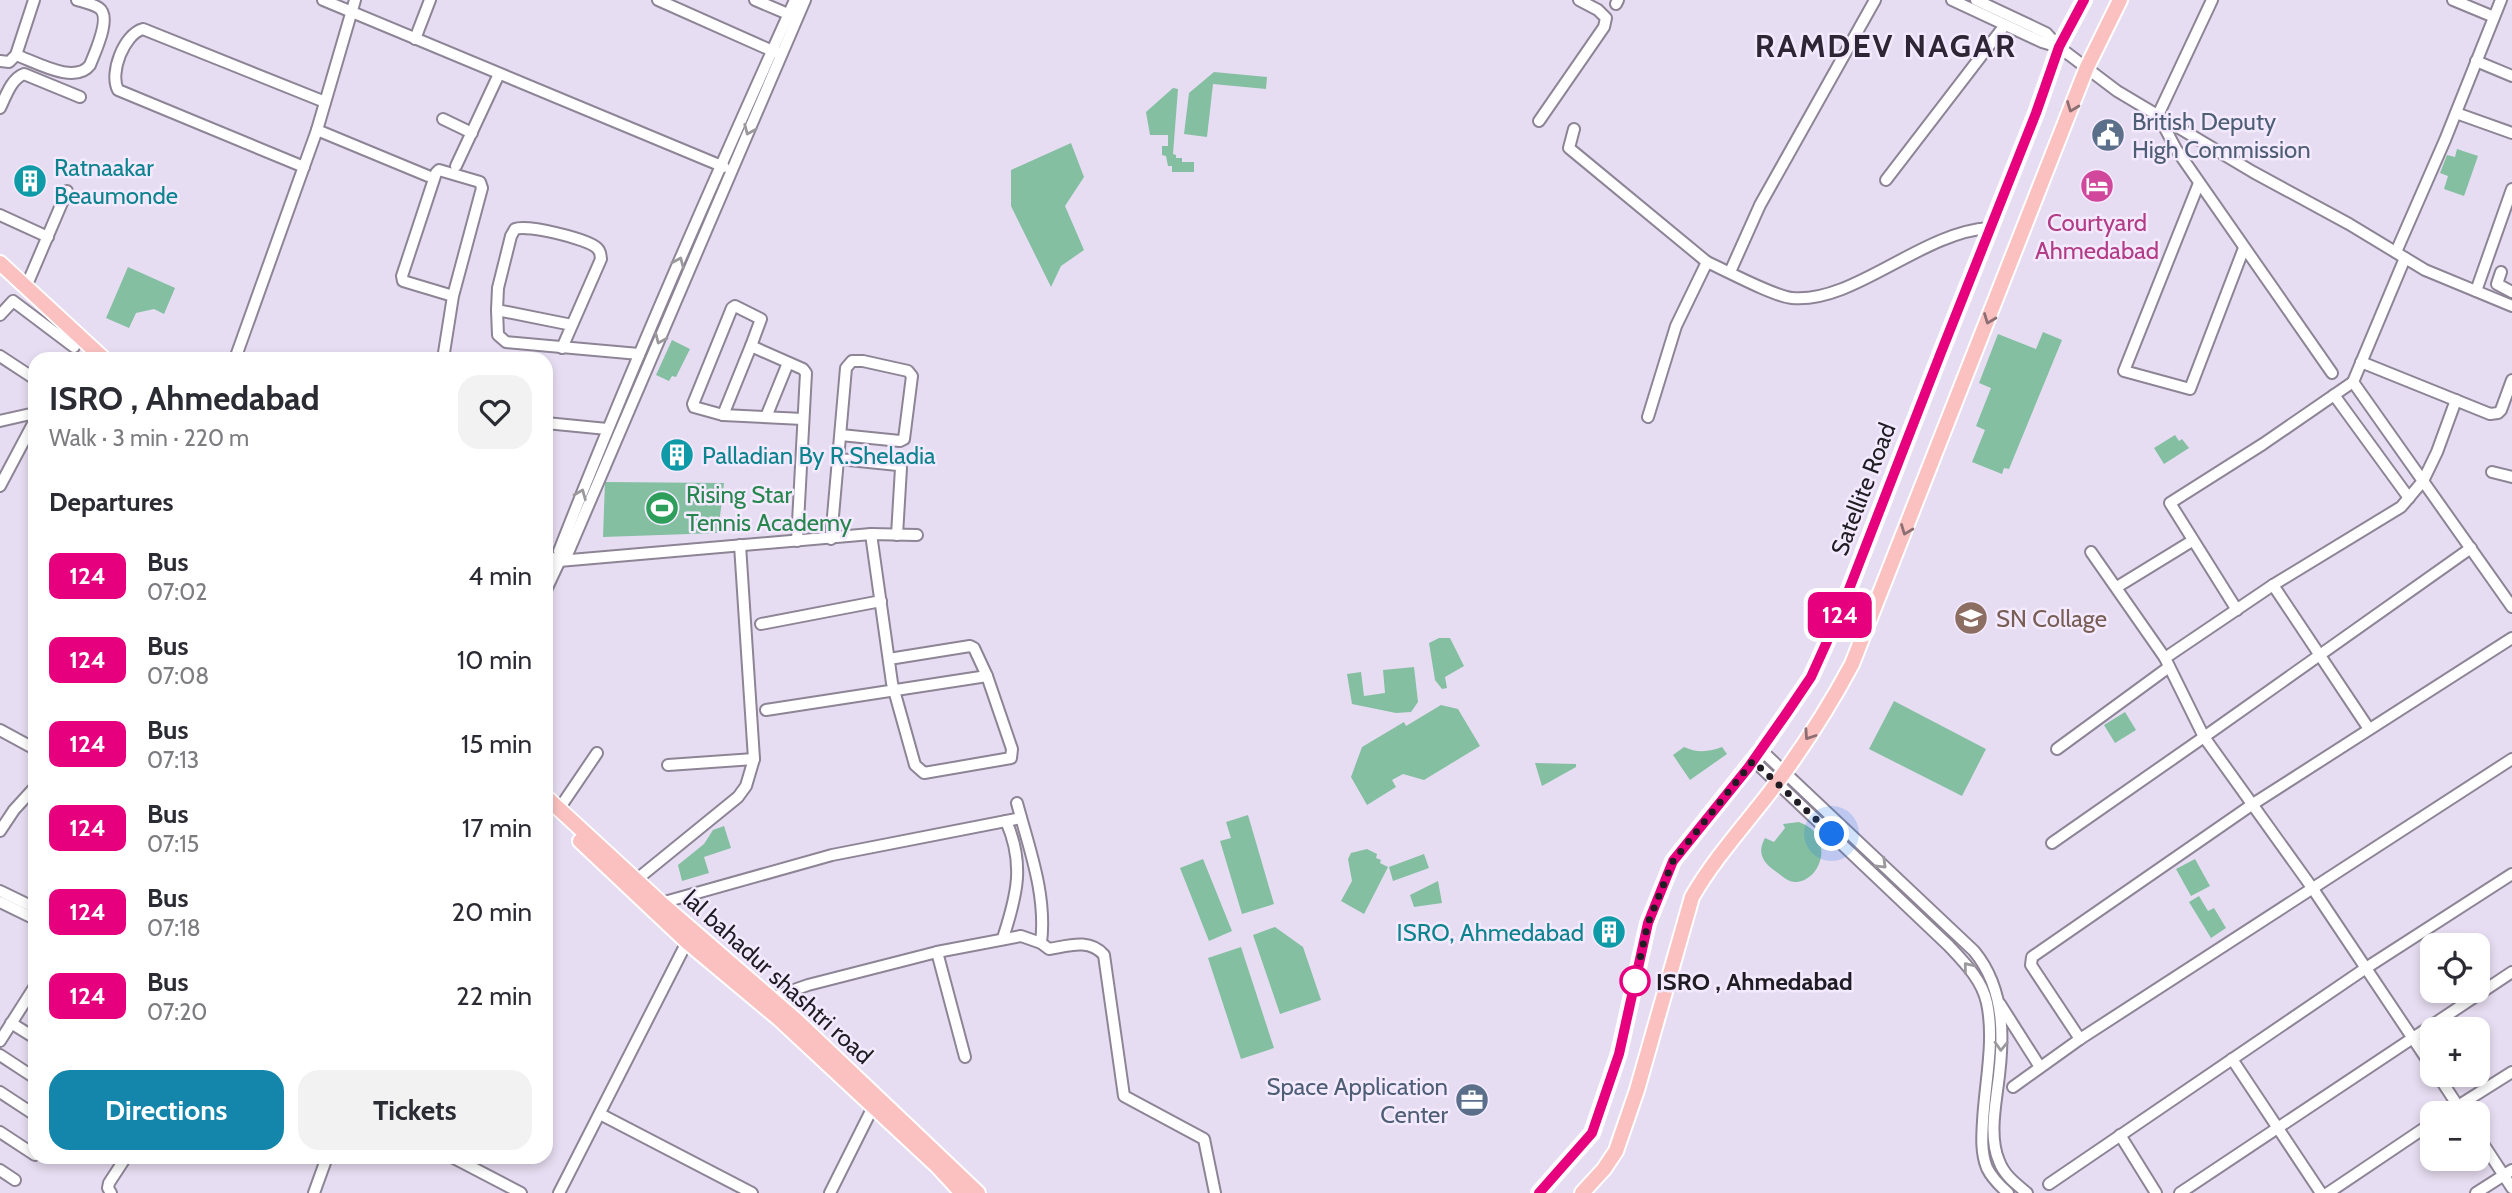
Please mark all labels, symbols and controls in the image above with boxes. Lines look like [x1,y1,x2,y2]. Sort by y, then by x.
district label: RAMDEV NAGAR [1755,26,2017,65]
one-way arrow [2066,100,2080,112]
place label: British Deputy High Commission [2132,107,2311,164]
public building icon: British Deputy High Commission [2089,116,2127,154]
one-way arrow [743,123,757,135]
place label: Ratnaakar Beaumonde [54,153,178,210]
building icon: Ratnaakar Beaumonde [11,162,49,200]
hotel icon: Courtyard Ahmedabad [2078,167,2116,205]
place label: Courtyard Ahmedabad [2035,208,2159,265]
one-way arrow [670,257,684,269]
one-way arrow [1983,312,1997,324]
one-way arrow [654,332,668,345]
button: heart [458,375,532,449]
text: ISRO , Ahmedabad [49,378,320,418]
street label: Satellite Road [1824,419,1902,559]
text: Walk · 3 min · 220 m [49,424,249,452]
building icon: Palladian By R.Sheladia [658,436,696,474]
place label: Palladian By R.Sheladia [702,441,936,470]
place label: Rising Star Tennis Academy [686,480,852,537]
text: Departures [49,486,173,518]
one-way arrow [572,489,586,501]
sports icon: Rising Star Tennis Academy [643,489,681,527]
one-way arrow [1900,524,1914,536]
text: Bus [147,546,188,578]
text: 4 min [468,560,532,592]
text: 124 [69,561,106,590]
text: 07:02 [147,578,207,606]
line badge: 124 [1800,592,1880,638]
school or university icon: SN Collage [1952,599,1990,637]
text: 124 [1822,600,1858,629]
place label: SN Collage [1996,604,2107,633]
text: Bus [147,630,188,662]
text: 10 min [457,644,532,676]
text: 124 [69,645,106,674]
text: 07:08 [147,662,209,690]
text: Bus [147,714,188,746]
one-way arrow [1805,727,1817,740]
text: 15 min [461,728,532,760]
text: 124 [69,729,106,758]
text: 07:13 [147,746,199,774]
text: Bus [147,798,188,830]
text: 17 min [462,812,532,844]
text: 124 [69,813,106,842]
your location [1814,816,1849,851]
text: 07:15 [147,830,199,858]
one-way arrow [1874,855,1887,868]
text: Bus [147,882,188,914]
street label: lal bahadur shashtri road [677,884,879,1070]
text: 20 min [452,896,532,928]
text: 124 [69,897,106,926]
building icon: ISRO, Ahmedabad [1590,913,1628,951]
text: 07:18 [147,914,201,942]
place label: ISRO, Ahmedabad [1397,918,1584,947]
map controls [2420,933,2490,1171]
button: locate [2420,933,2490,1003]
one-way arrow [1964,962,1976,975]
text: Bus [147,966,188,998]
marker: ISRO , Ahmedabad [1620,966,1650,996]
place label: ISRO , Ahmedabad [1656,967,1853,996]
text: 22 min [456,980,532,1012]
text: 124 [69,981,106,1010]
text: 07:20 [147,998,207,1026]
button: + [2420,1017,2490,1087]
one-way arrow [1994,1040,2009,1051]
button: Directions [49,1070,284,1150]
button: Tickets [298,1070,532,1150]
place label: Space Application Center [1267,1072,1448,1129]
office icon: Space Application Center [1453,1081,1491,1119]
button: − [2420,1101,2490,1171]

